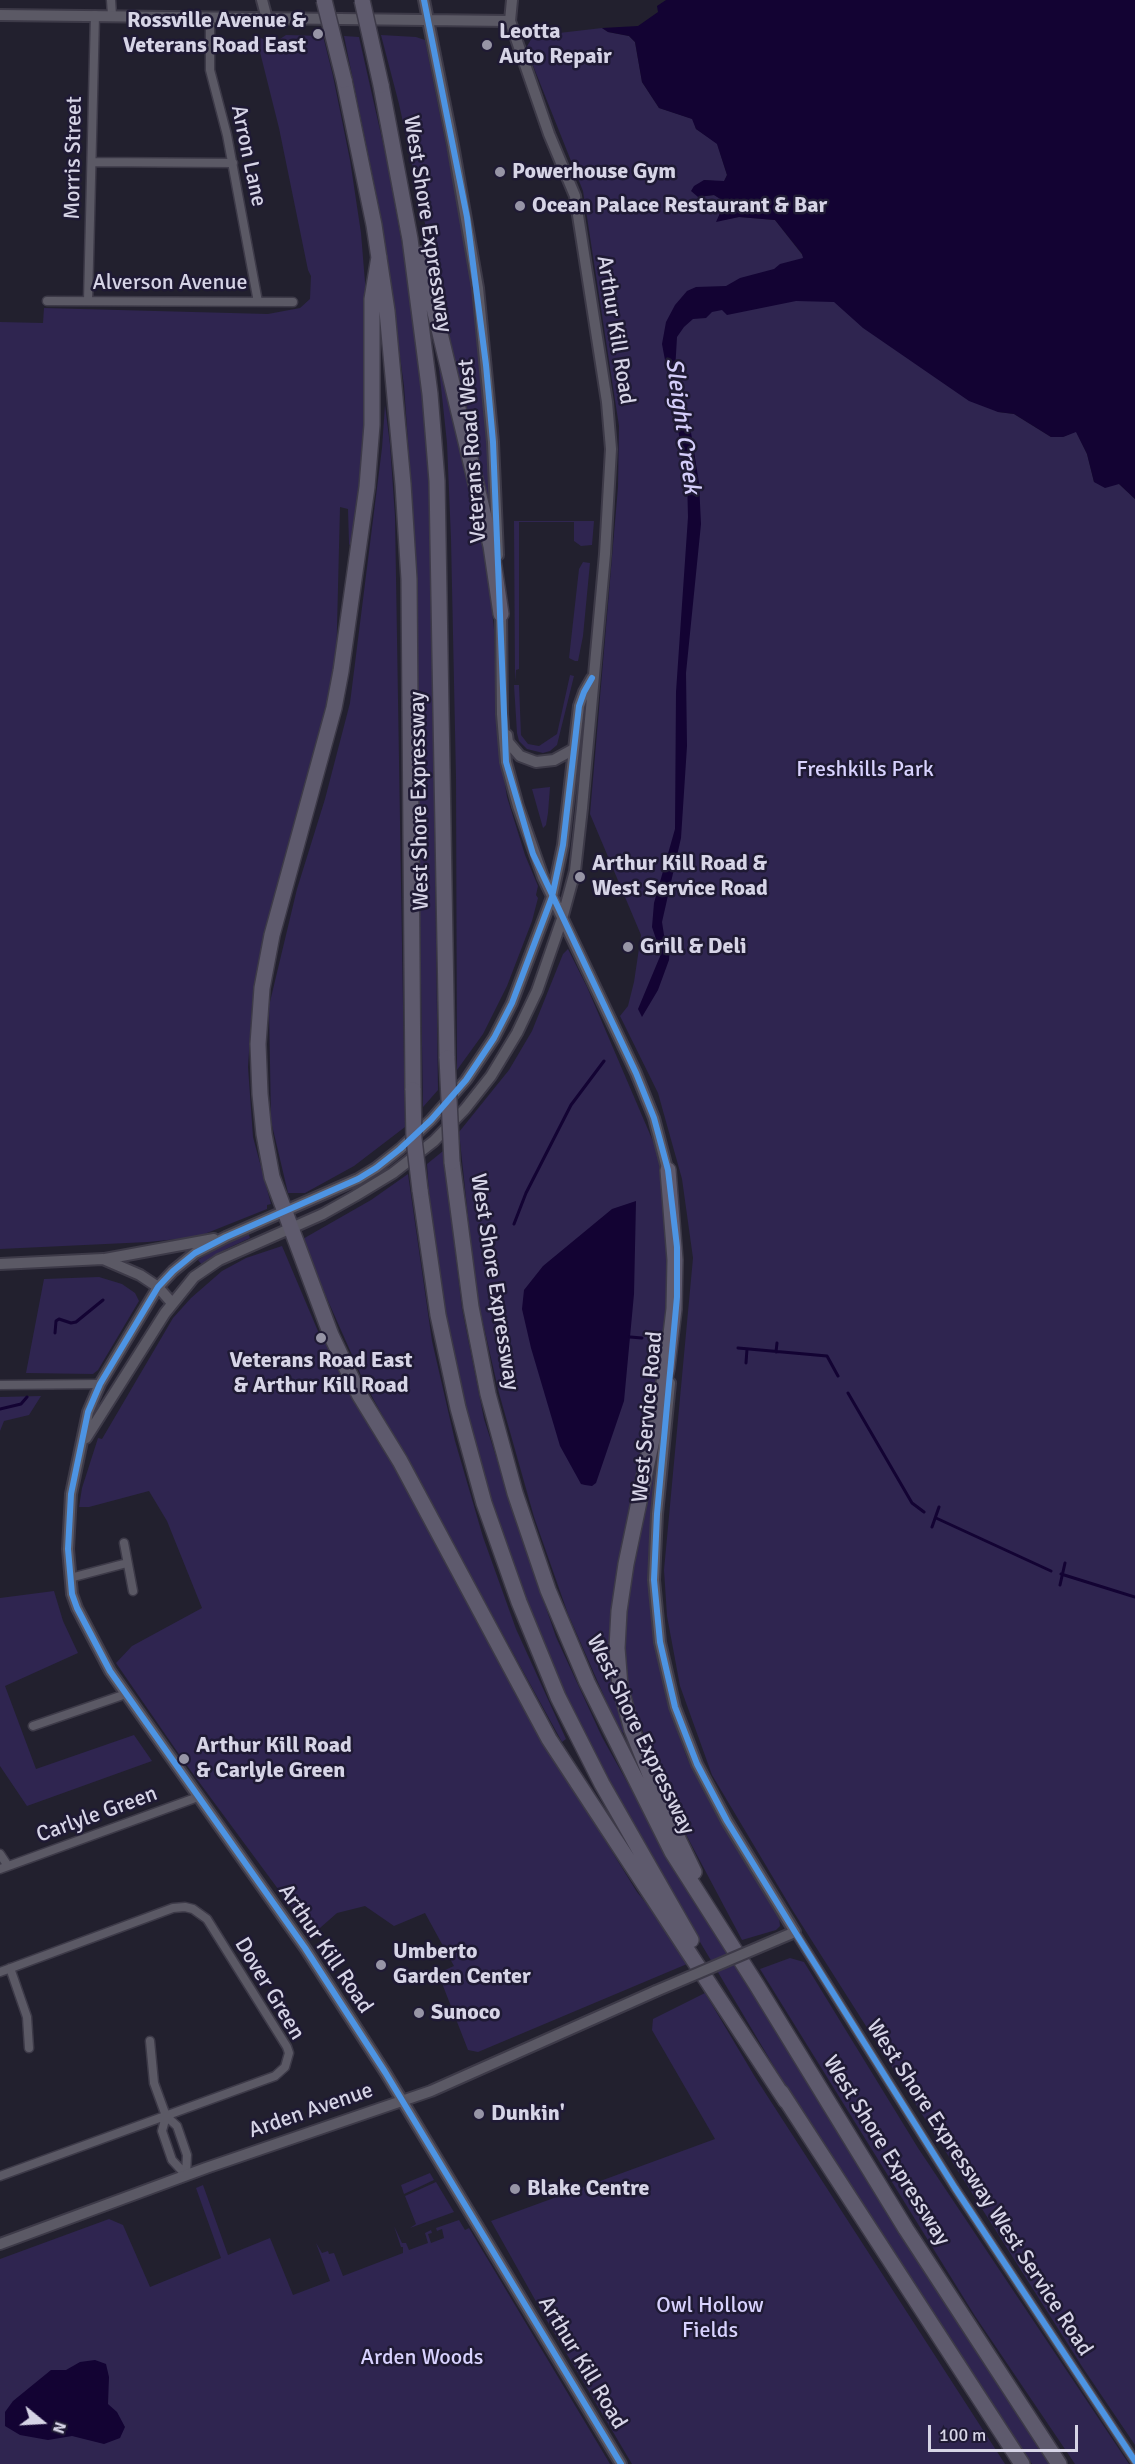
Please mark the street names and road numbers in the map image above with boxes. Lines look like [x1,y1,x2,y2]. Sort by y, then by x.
street label: Morris Street [60,96,88,220]
street label: Arron Lane [224,103,272,209]
street label: West Shore Expressway [397,114,457,334]
street label: Arthur Kill Road [590,254,640,406]
street label: Alverson Avenue [92,270,248,296]
street label: Veterans Road West [453,358,493,544]
street label: West Shore Expressway [405,691,435,911]
street label: West Shore Expressway [464,1172,524,1392]
street label: West Service Road [627,1330,669,1504]
street label: West Shore Expressway [580,1631,700,1839]
street label: Carlyle Green [33,1781,161,1849]
street label: Arthur Kill Road [272,1879,378,2019]
street label: Dover Green [228,1933,310,2045]
street label: West Shore Expressway West Service Road [860,2015,1098,2361]
street label: West Shore Expressway [817,2051,955,2251]
street label: Arden Avenue [245,2077,377,2145]
street label: Arthur Kill Road [532,2292,632,2434]

